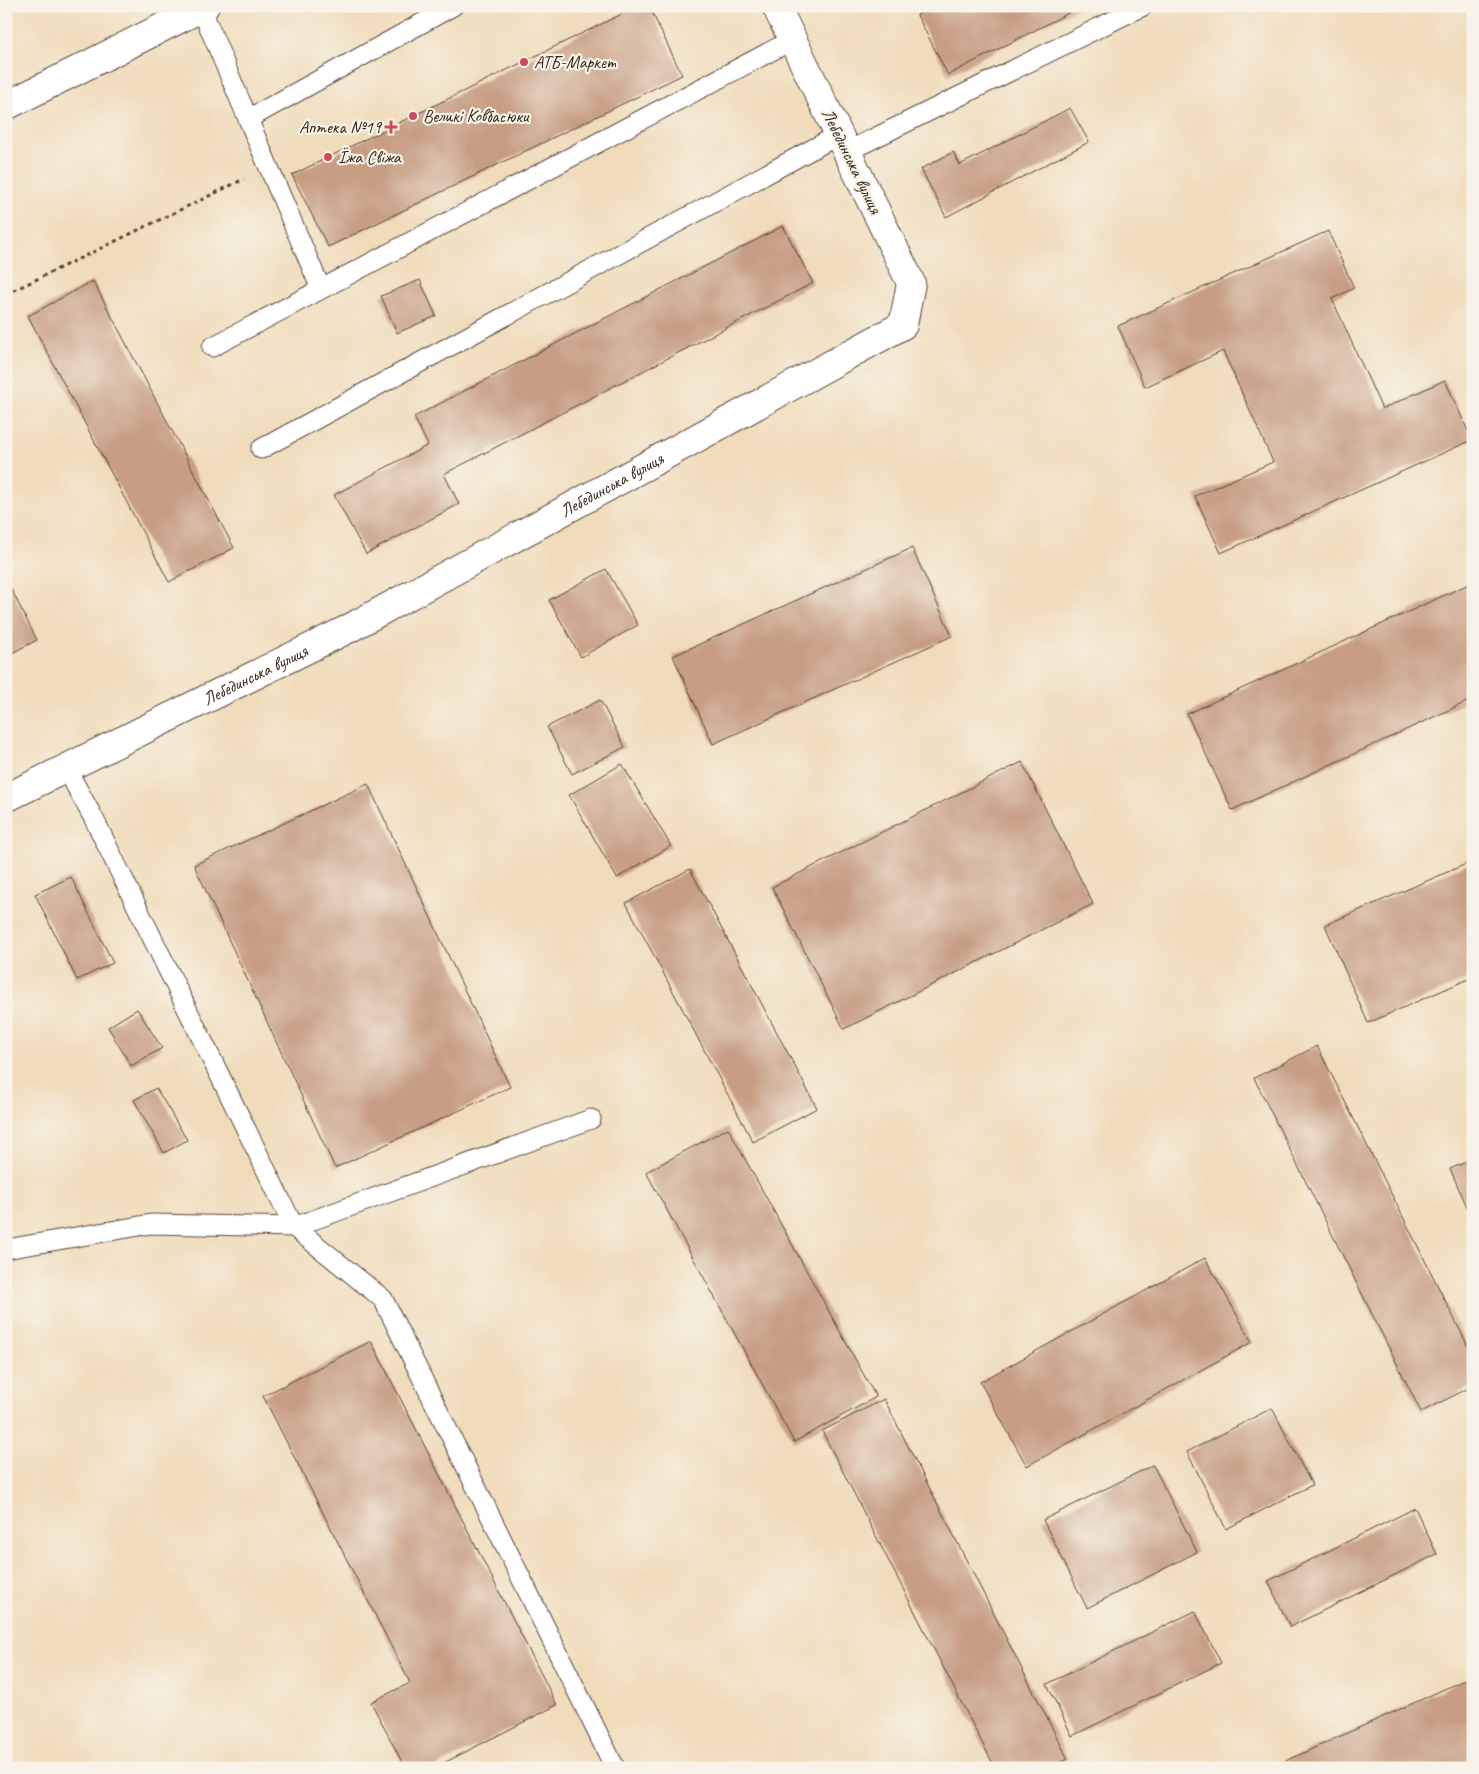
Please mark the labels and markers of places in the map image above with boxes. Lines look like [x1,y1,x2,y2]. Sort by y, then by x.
place label: АТБ-Маркет [534,51,617,73]
marker: АТБ-Маркет [518,56,530,68]
place label: Великі Ковбасюки [423,105,530,127]
marker: Великі Ковбасюки [407,110,419,122]
place label: Аптека №19 [299,116,383,138]
marker: Аптека №19 [385,121,397,133]
place label: Їжа Свіжа [338,146,402,168]
marker: Їжа Свіжа [322,151,334,163]

